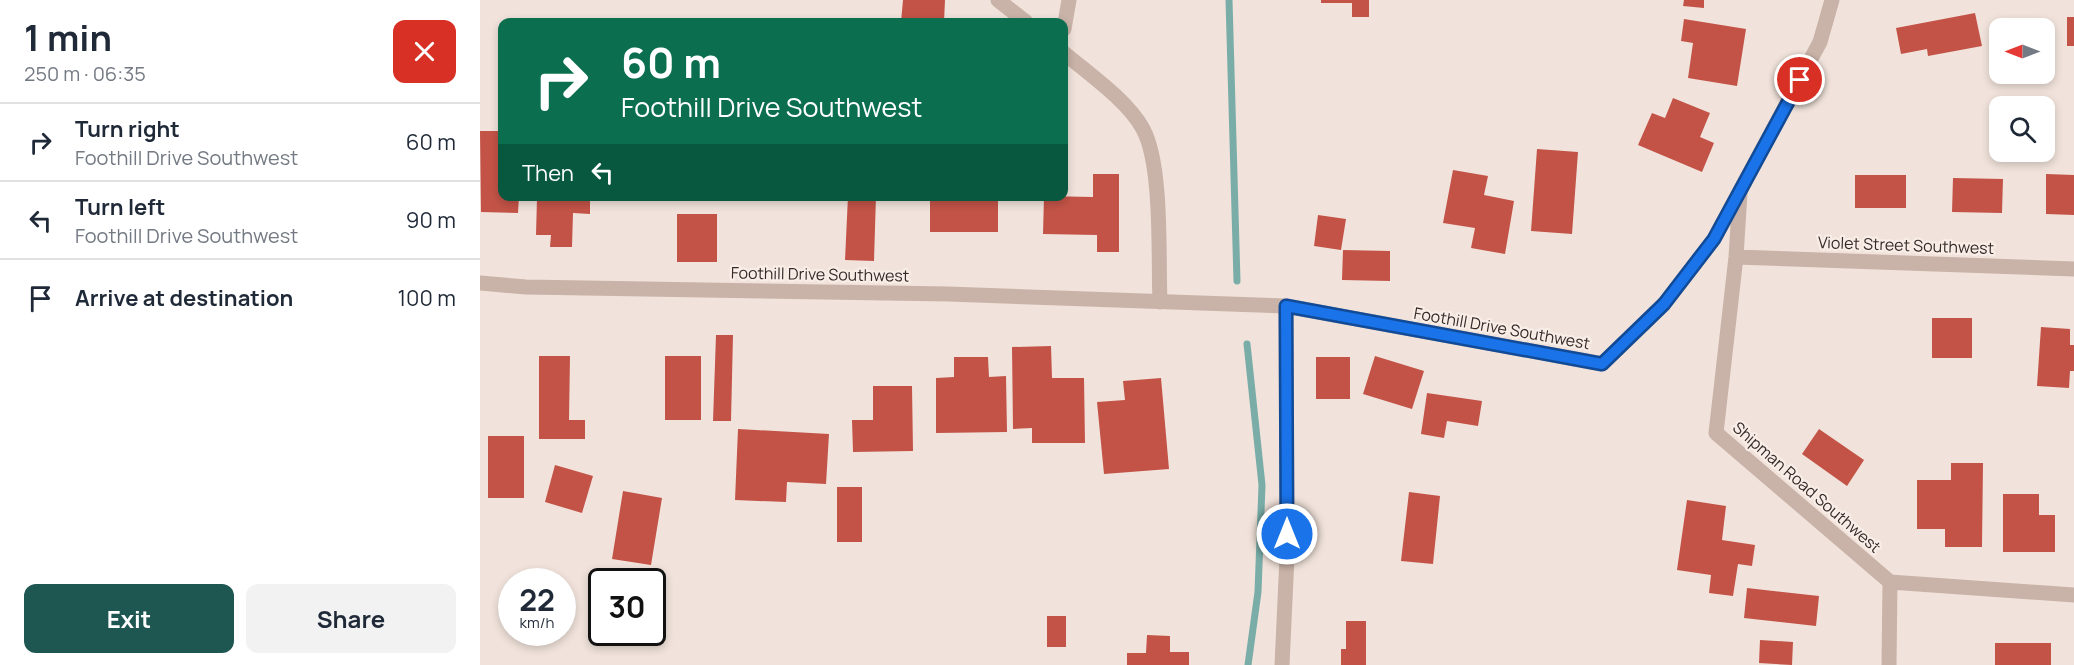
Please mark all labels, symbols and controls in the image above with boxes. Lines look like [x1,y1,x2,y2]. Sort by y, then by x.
text: 1 min [24,13,112,62]
north arrow [1989,18,2055,84]
map controls [1989,18,2055,162]
button: close [393,20,456,83]
text: 60 m [621,33,721,91]
icon: right [522,42,600,120]
pin [1774,54,1825,105]
text: 250 m · 06:35 [24,60,146,87]
icon: arrive [1783,63,1816,96]
text: Foothill Drive Southwest [621,88,922,125]
button: search [1989,96,2055,162]
text: Turn right [75,114,180,144]
icon: right [24,126,57,159]
text: 60 m [406,127,456,157]
text: Foothill Drive Southwest [75,144,298,171]
icon: left [586,156,619,189]
text: Then [522,158,574,188]
text: Turn left [75,192,165,222]
icon: left [24,204,57,237]
text: 90 m [406,205,456,235]
text: Foothill Drive Southwest [75,222,298,249]
street label: Violet Street Southwest [1818,231,1994,259]
street label: Foothill Drive Southwest [731,261,909,287]
icon: arrive [24,282,57,315]
text: Arrive at destination [75,283,293,313]
text: 100 m [398,283,456,313]
street label: Foothill Drive Southwest [1412,302,1592,354]
street label: Shipman Road Southwest [1728,416,1886,558]
position arrow [1255,502,1319,566]
speed limit sign: 30 [588,568,666,646]
text: 22 [519,579,555,620]
button: Exit [24,584,234,653]
button: Share [246,584,456,653]
text: km/h [520,612,554,633]

